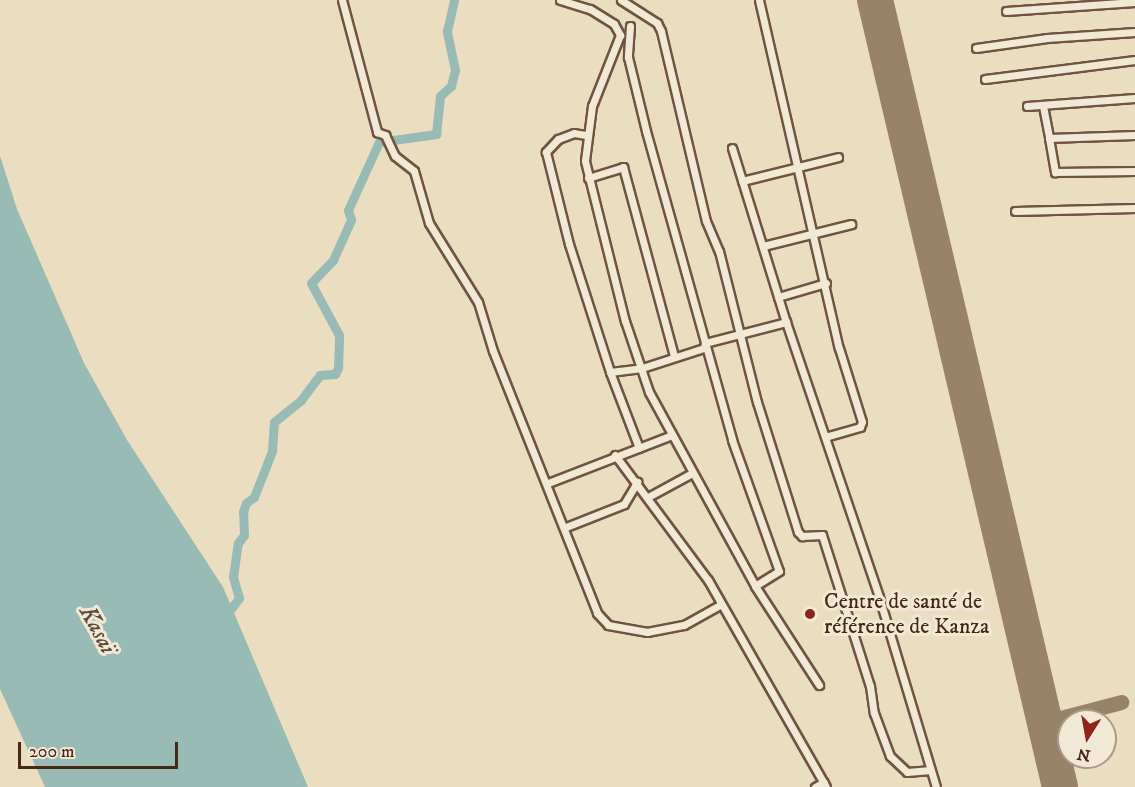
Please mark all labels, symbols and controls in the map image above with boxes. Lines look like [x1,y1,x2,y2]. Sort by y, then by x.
place label: Centre de santé de référence de Kanza [824,588,989,640]
water label: Kasaï [72,601,122,659]
marker: Centre de santé de référence de Kanza [801,605,819,623]
north arrow [1057,709,1117,769]
scale bar [21,730,182,768]
text: 200 m [29,741,75,763]
text: N [1076,744,1092,766]

